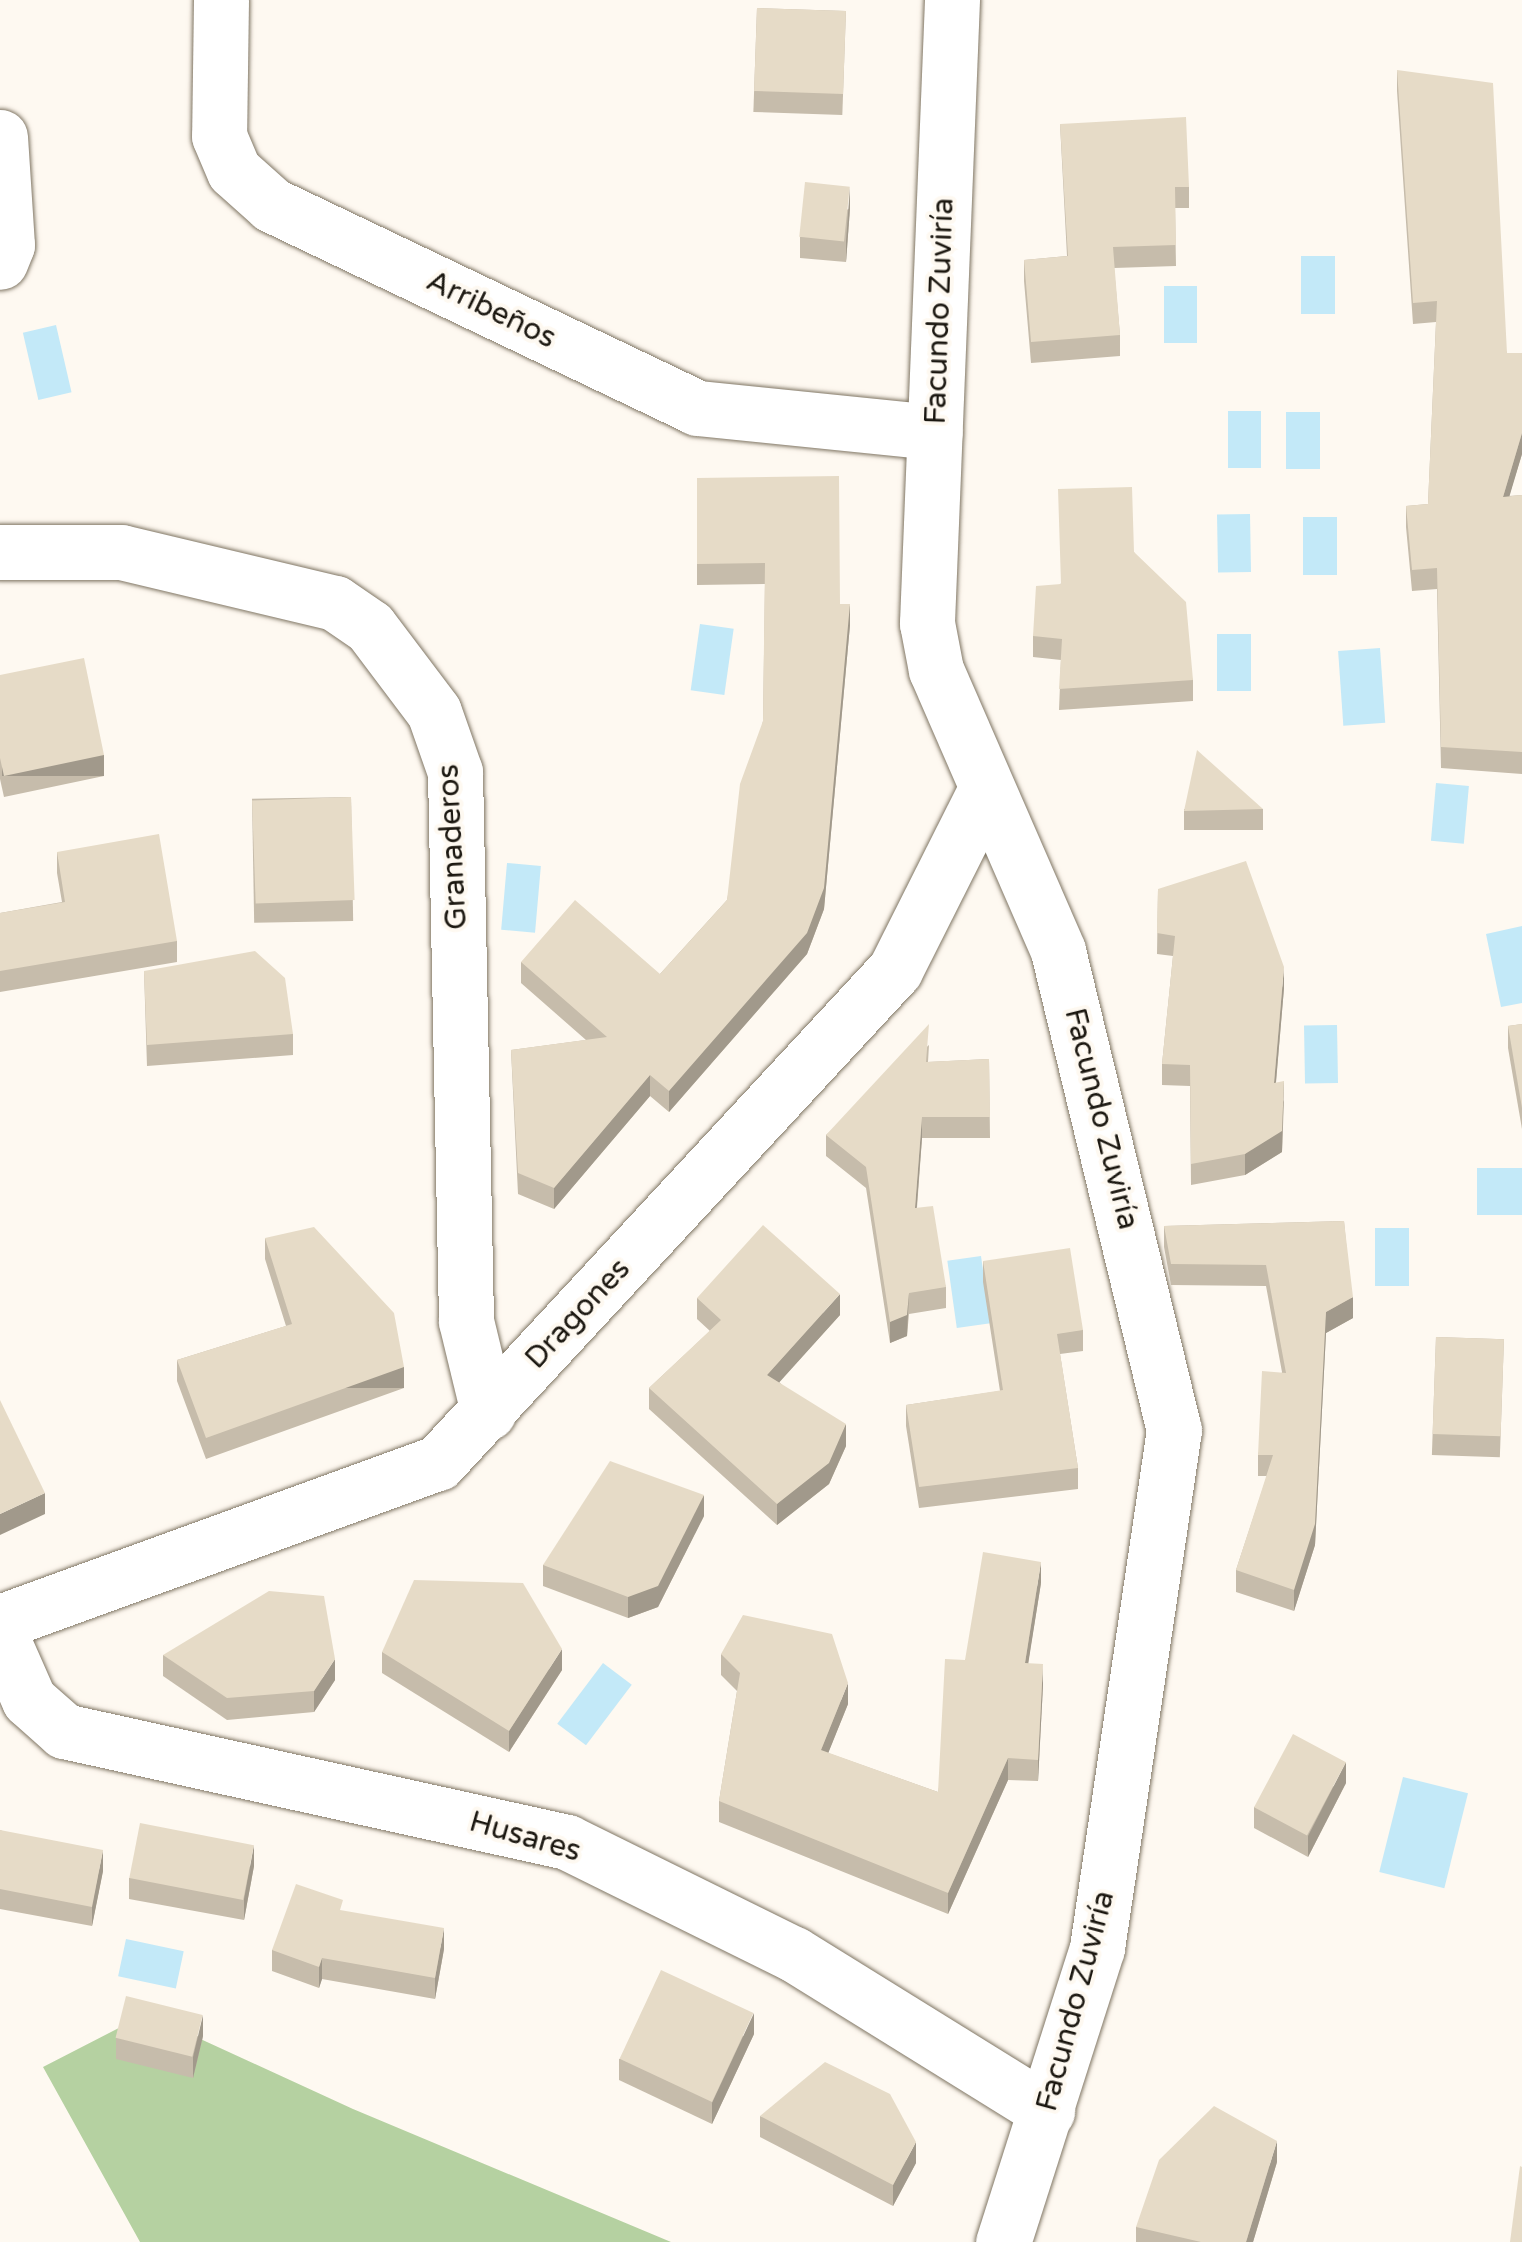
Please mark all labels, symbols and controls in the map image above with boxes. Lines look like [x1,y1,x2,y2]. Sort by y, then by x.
street label: Facundo Zuviría [918,197,962,425]
street label: Arribeños [420,263,562,357]
street label: Granaderos [431,763,475,931]
street label: Facundo Zuviría [1056,1005,1146,1233]
street label: Dragones [518,1251,638,1377]
street label: Husares [465,1804,585,1870]
street label: Facundo Zuviría [1029,1887,1123,2115]

